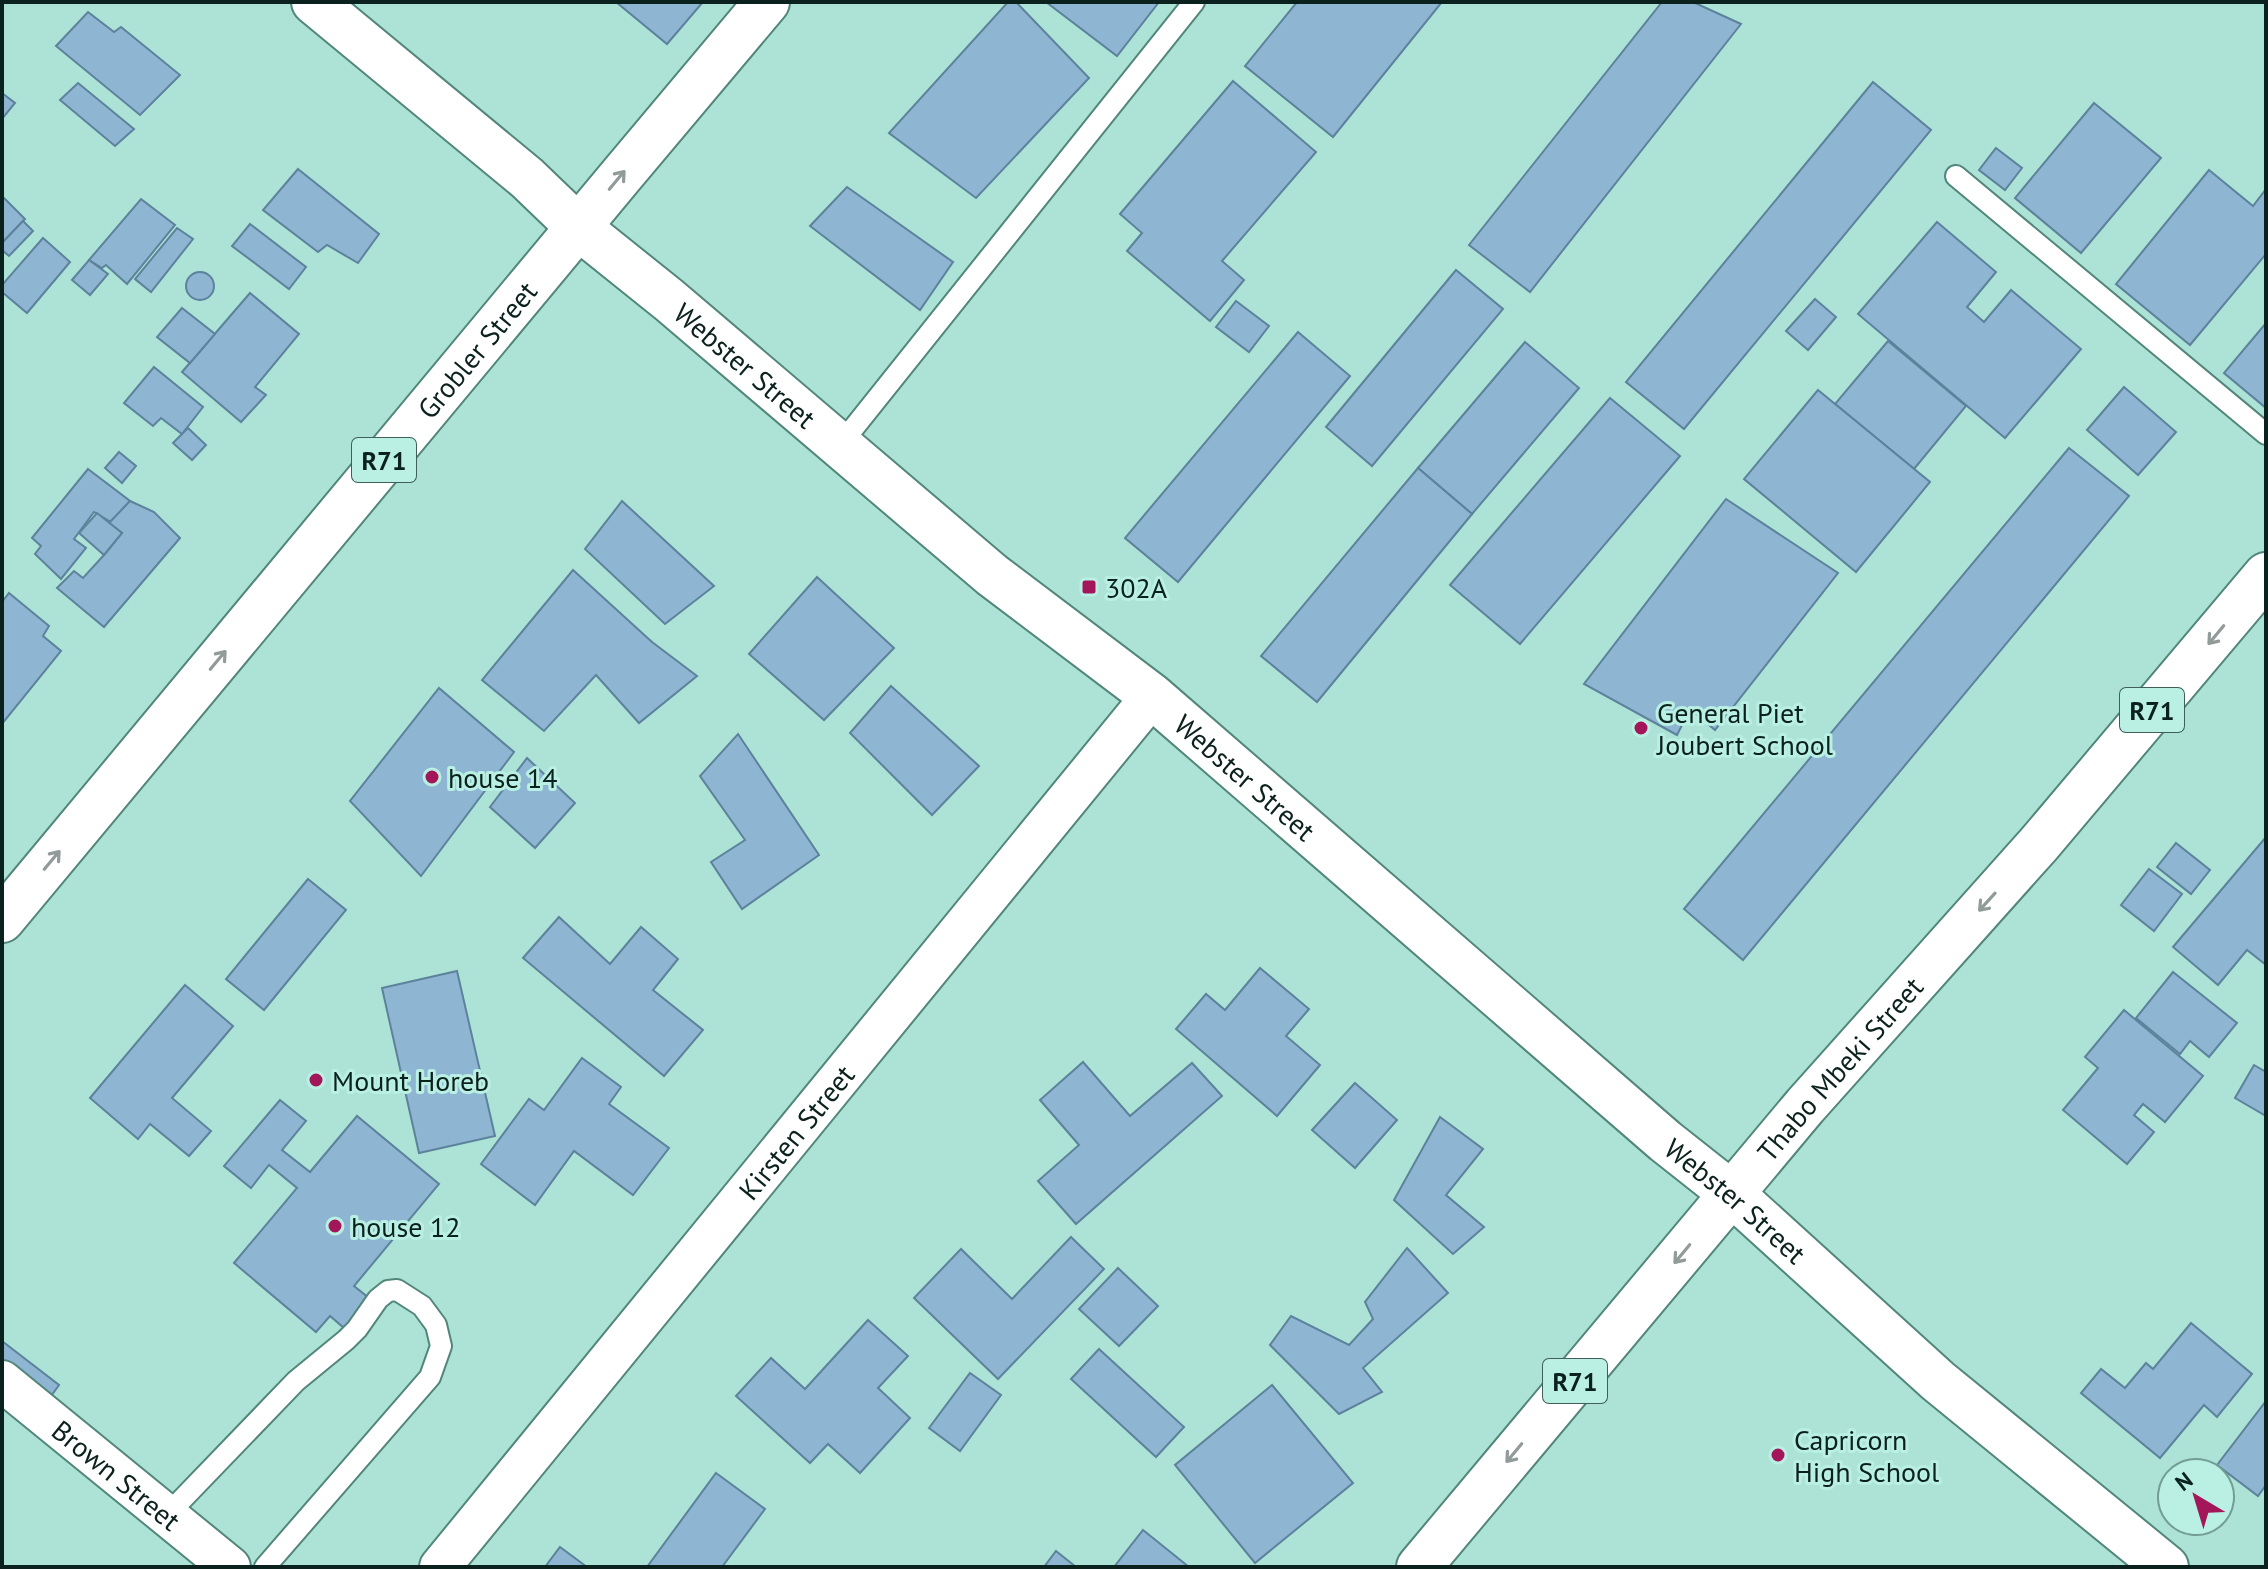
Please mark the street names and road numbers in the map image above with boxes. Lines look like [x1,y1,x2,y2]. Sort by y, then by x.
street label: Grobler Street [409,273,545,426]
street label: Webster Street [667,294,824,436]
road number: R71 [352,438,416,482]
road number: R71 [2120,688,2184,732]
street label: Webster Street [1167,706,1324,849]
street label: Thabo Mbeki Street [1748,968,1931,1169]
street label: Kirsten Street [730,1056,862,1207]
street label: Webster Street [1657,1129,1815,1272]
road number: R71 [1543,1359,1607,1403]
street label: Brown Street [45,1411,189,1538]

